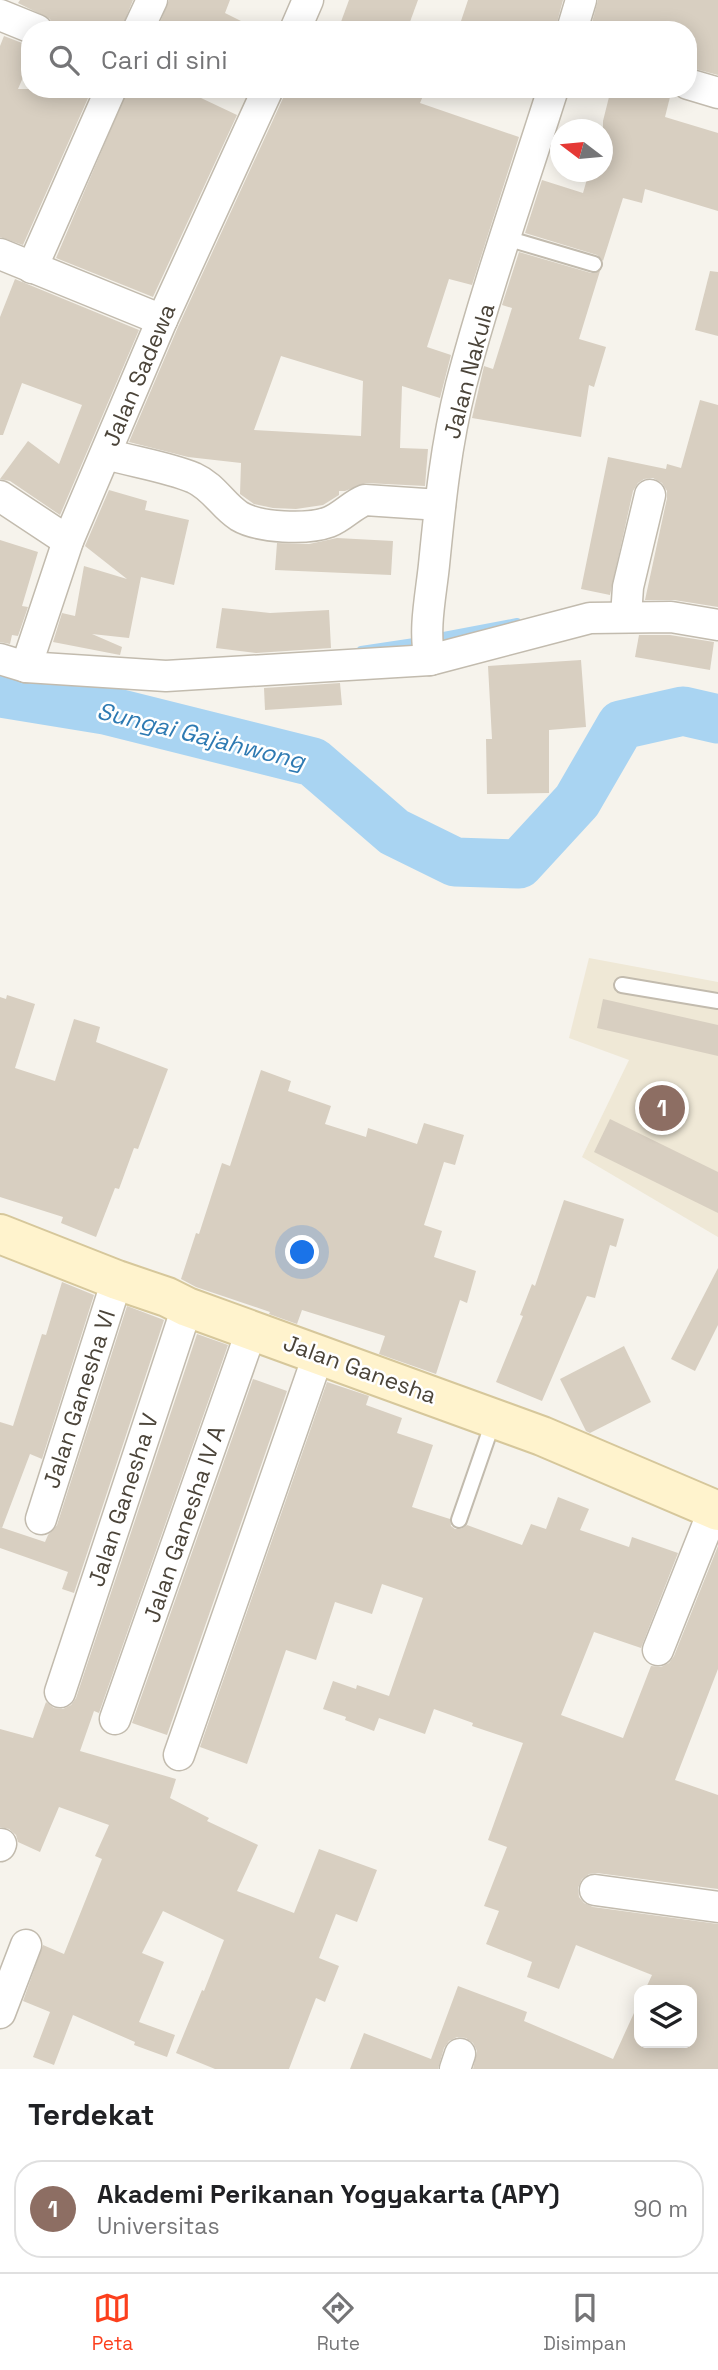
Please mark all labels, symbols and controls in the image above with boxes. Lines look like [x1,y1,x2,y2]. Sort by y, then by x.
search box [21,21,697,98]
icon: search [45,41,83,79]
text: Cari di sini [101,43,228,77]
north arrow [550,119,613,182]
street label: Jalan Sadewa [96,299,182,451]
street label: Jalan Nakula [437,300,501,442]
water label: Sungai Gajahwong [94,695,310,777]
pin: 1 [639,1082,685,1134]
your location [285,1235,319,1269]
street label: Jalan Ganesha VI [36,1306,122,1492]
street label: Jalan Ganesha [279,1327,441,1411]
street label: Jalan Ganesha V [81,1409,165,1591]
street label: Jalan Ganesha IV A [136,1422,232,1626]
map controls [634,1985,697,2048]
button: layers [634,1985,697,2048]
text: Terdekat [28,2095,154,2134]
text: Akademi Perikanan Yogyakarta (APY) [97,2177,560,2211]
text: 1 [48,2194,58,2224]
text: 90 m [633,2194,688,2224]
text: Universitas [97,2211,220,2241]
tab: Peta [92,2289,133,2356]
tab: Rute [317,2289,360,2356]
tab: Disimpan [543,2289,626,2356]

